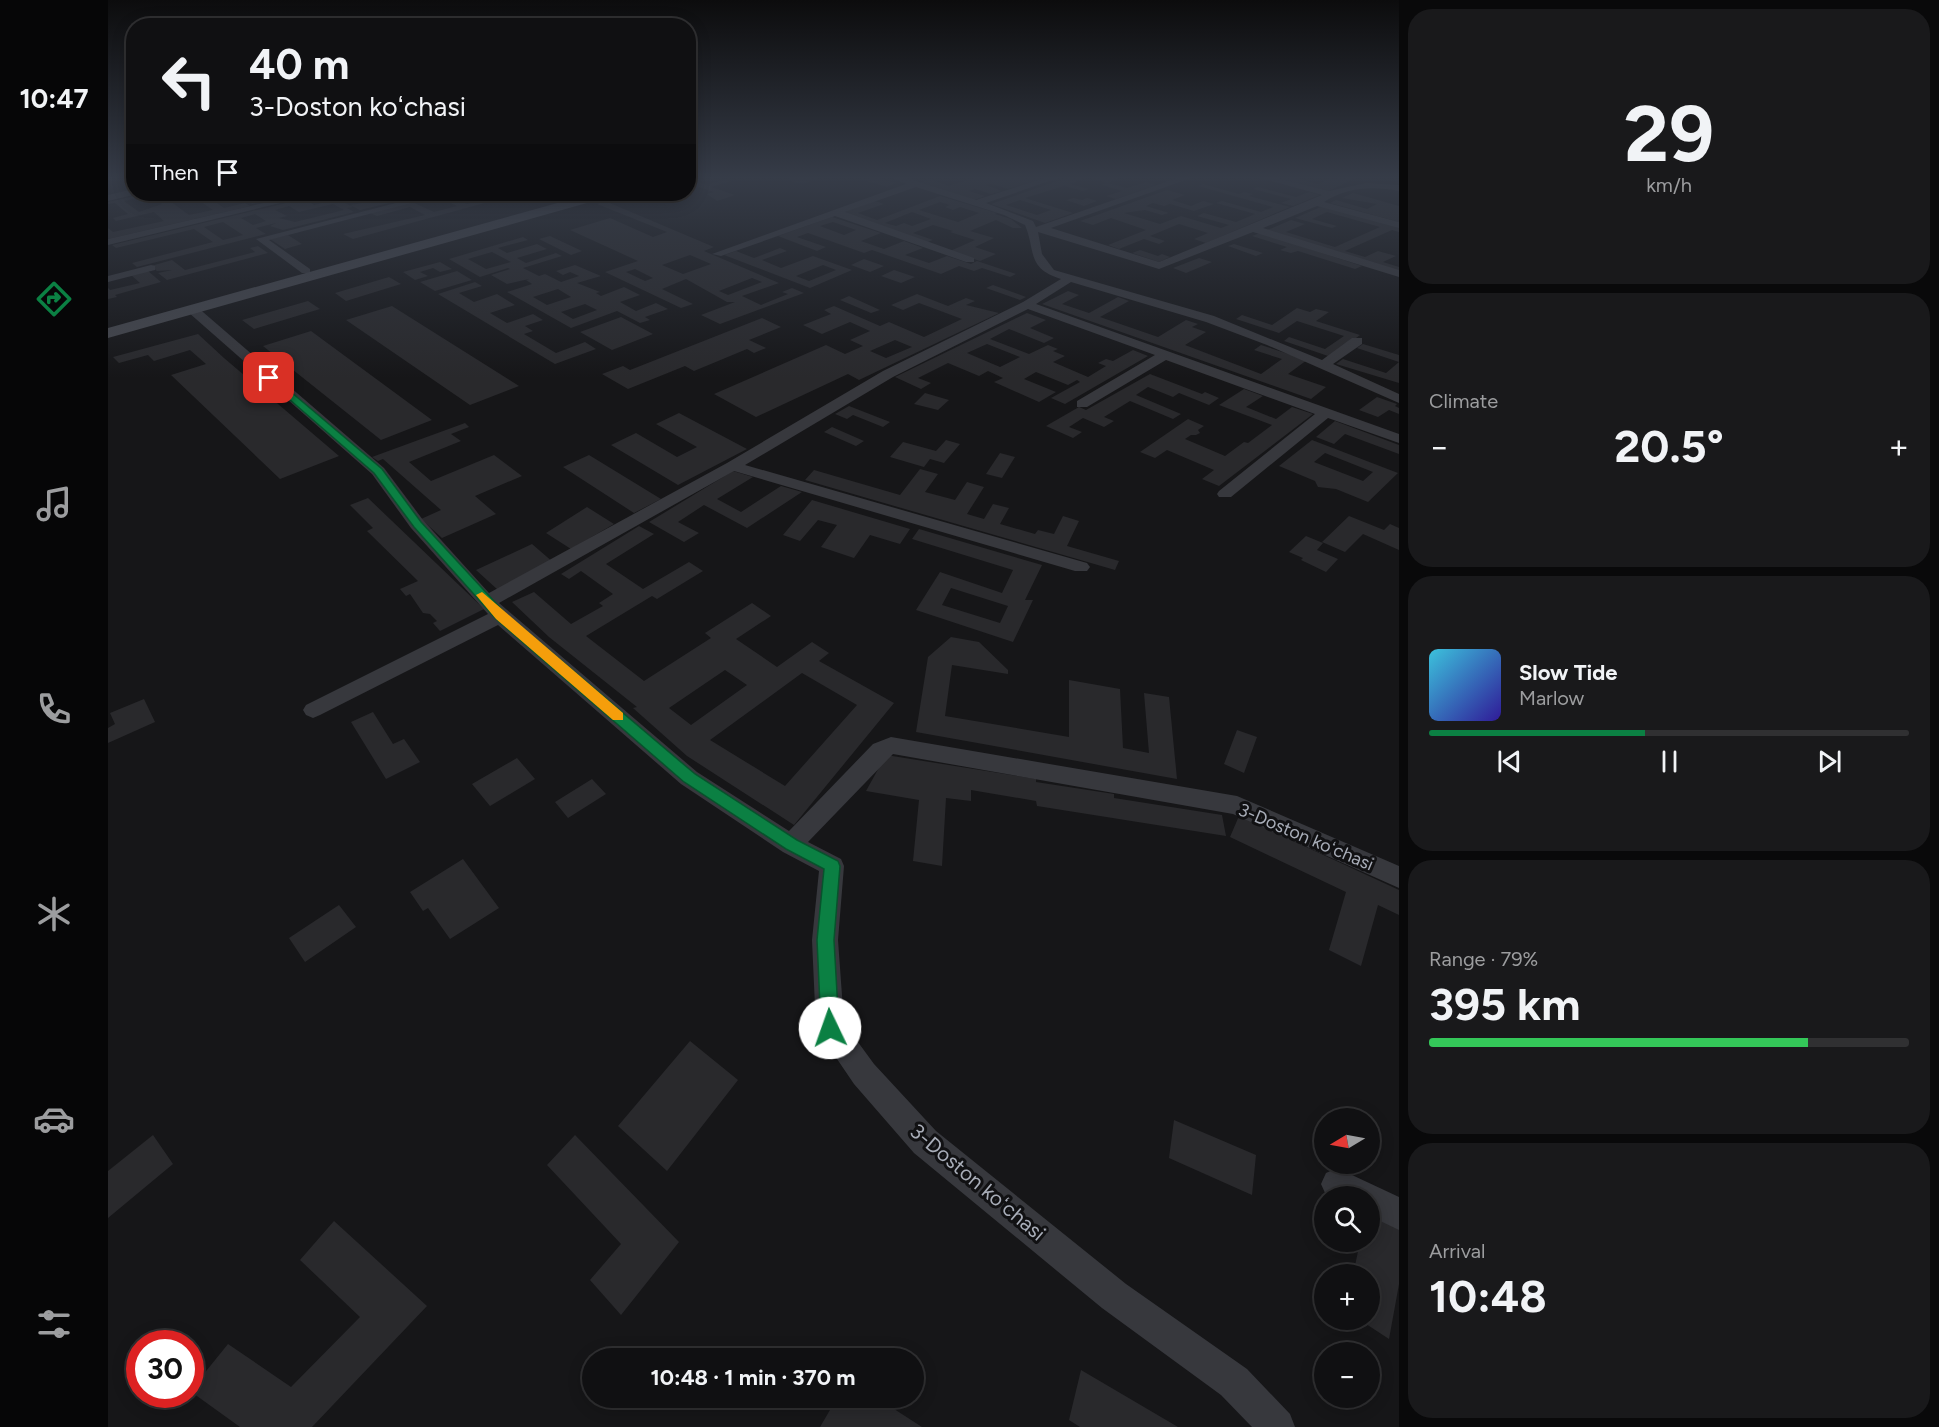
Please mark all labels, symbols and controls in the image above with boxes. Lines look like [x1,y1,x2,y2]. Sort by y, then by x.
text: 40 m [249,39,349,90]
icon: left [150,42,228,120]
text: 10:47 [19,82,89,115]
text: 29 [1624,87,1714,181]
text: 3-Doston koʻchasi [249,90,466,123]
icon: arrive [211,156,244,189]
text: Then [150,159,199,186]
text: km/h [1646,173,1692,197]
icon: directions [33,278,75,320]
pin [243,352,294,403]
icon: arrive [252,361,285,394]
text: Climate [1429,389,1498,413]
text: 20.5° [1614,419,1724,473]
text: − [1429,427,1450,466]
text: + [1888,427,1909,466]
icon: music [33,483,75,525]
text: Slow Tide [1519,659,1618,686]
text: Marlow [1519,686,1584,710]
icon: phone [33,688,75,730]
icon: previous [1493,745,1526,778]
icon: pause [1653,745,1686,778]
icon: next [1813,745,1846,778]
street label: 3-Doston koʻchasi [1235,799,1377,875]
icon: climate [33,893,75,935]
text: Range · 79% [1429,947,1538,971]
text: 395 km [1429,977,1580,1031]
position arrow [798,996,862,1060]
icon: car [33,1098,75,1140]
north arrow [1314,1108,1380,1174]
map controls [1314,1108,1380,1408]
street label: 3-Doston koʻchasi [905,1118,1051,1246]
button: search [1314,1186,1380,1252]
text: Arrival [1429,1239,1485,1263]
button: + [1314,1264,1380,1330]
text: 10:48 [1429,1269,1547,1323]
icon: filters [33,1303,75,1345]
speed limit sign: 30 [126,1330,204,1408]
button: − [1314,1342,1380,1408]
text: 10:48 · 1 min · 370 m [650,1364,856,1391]

